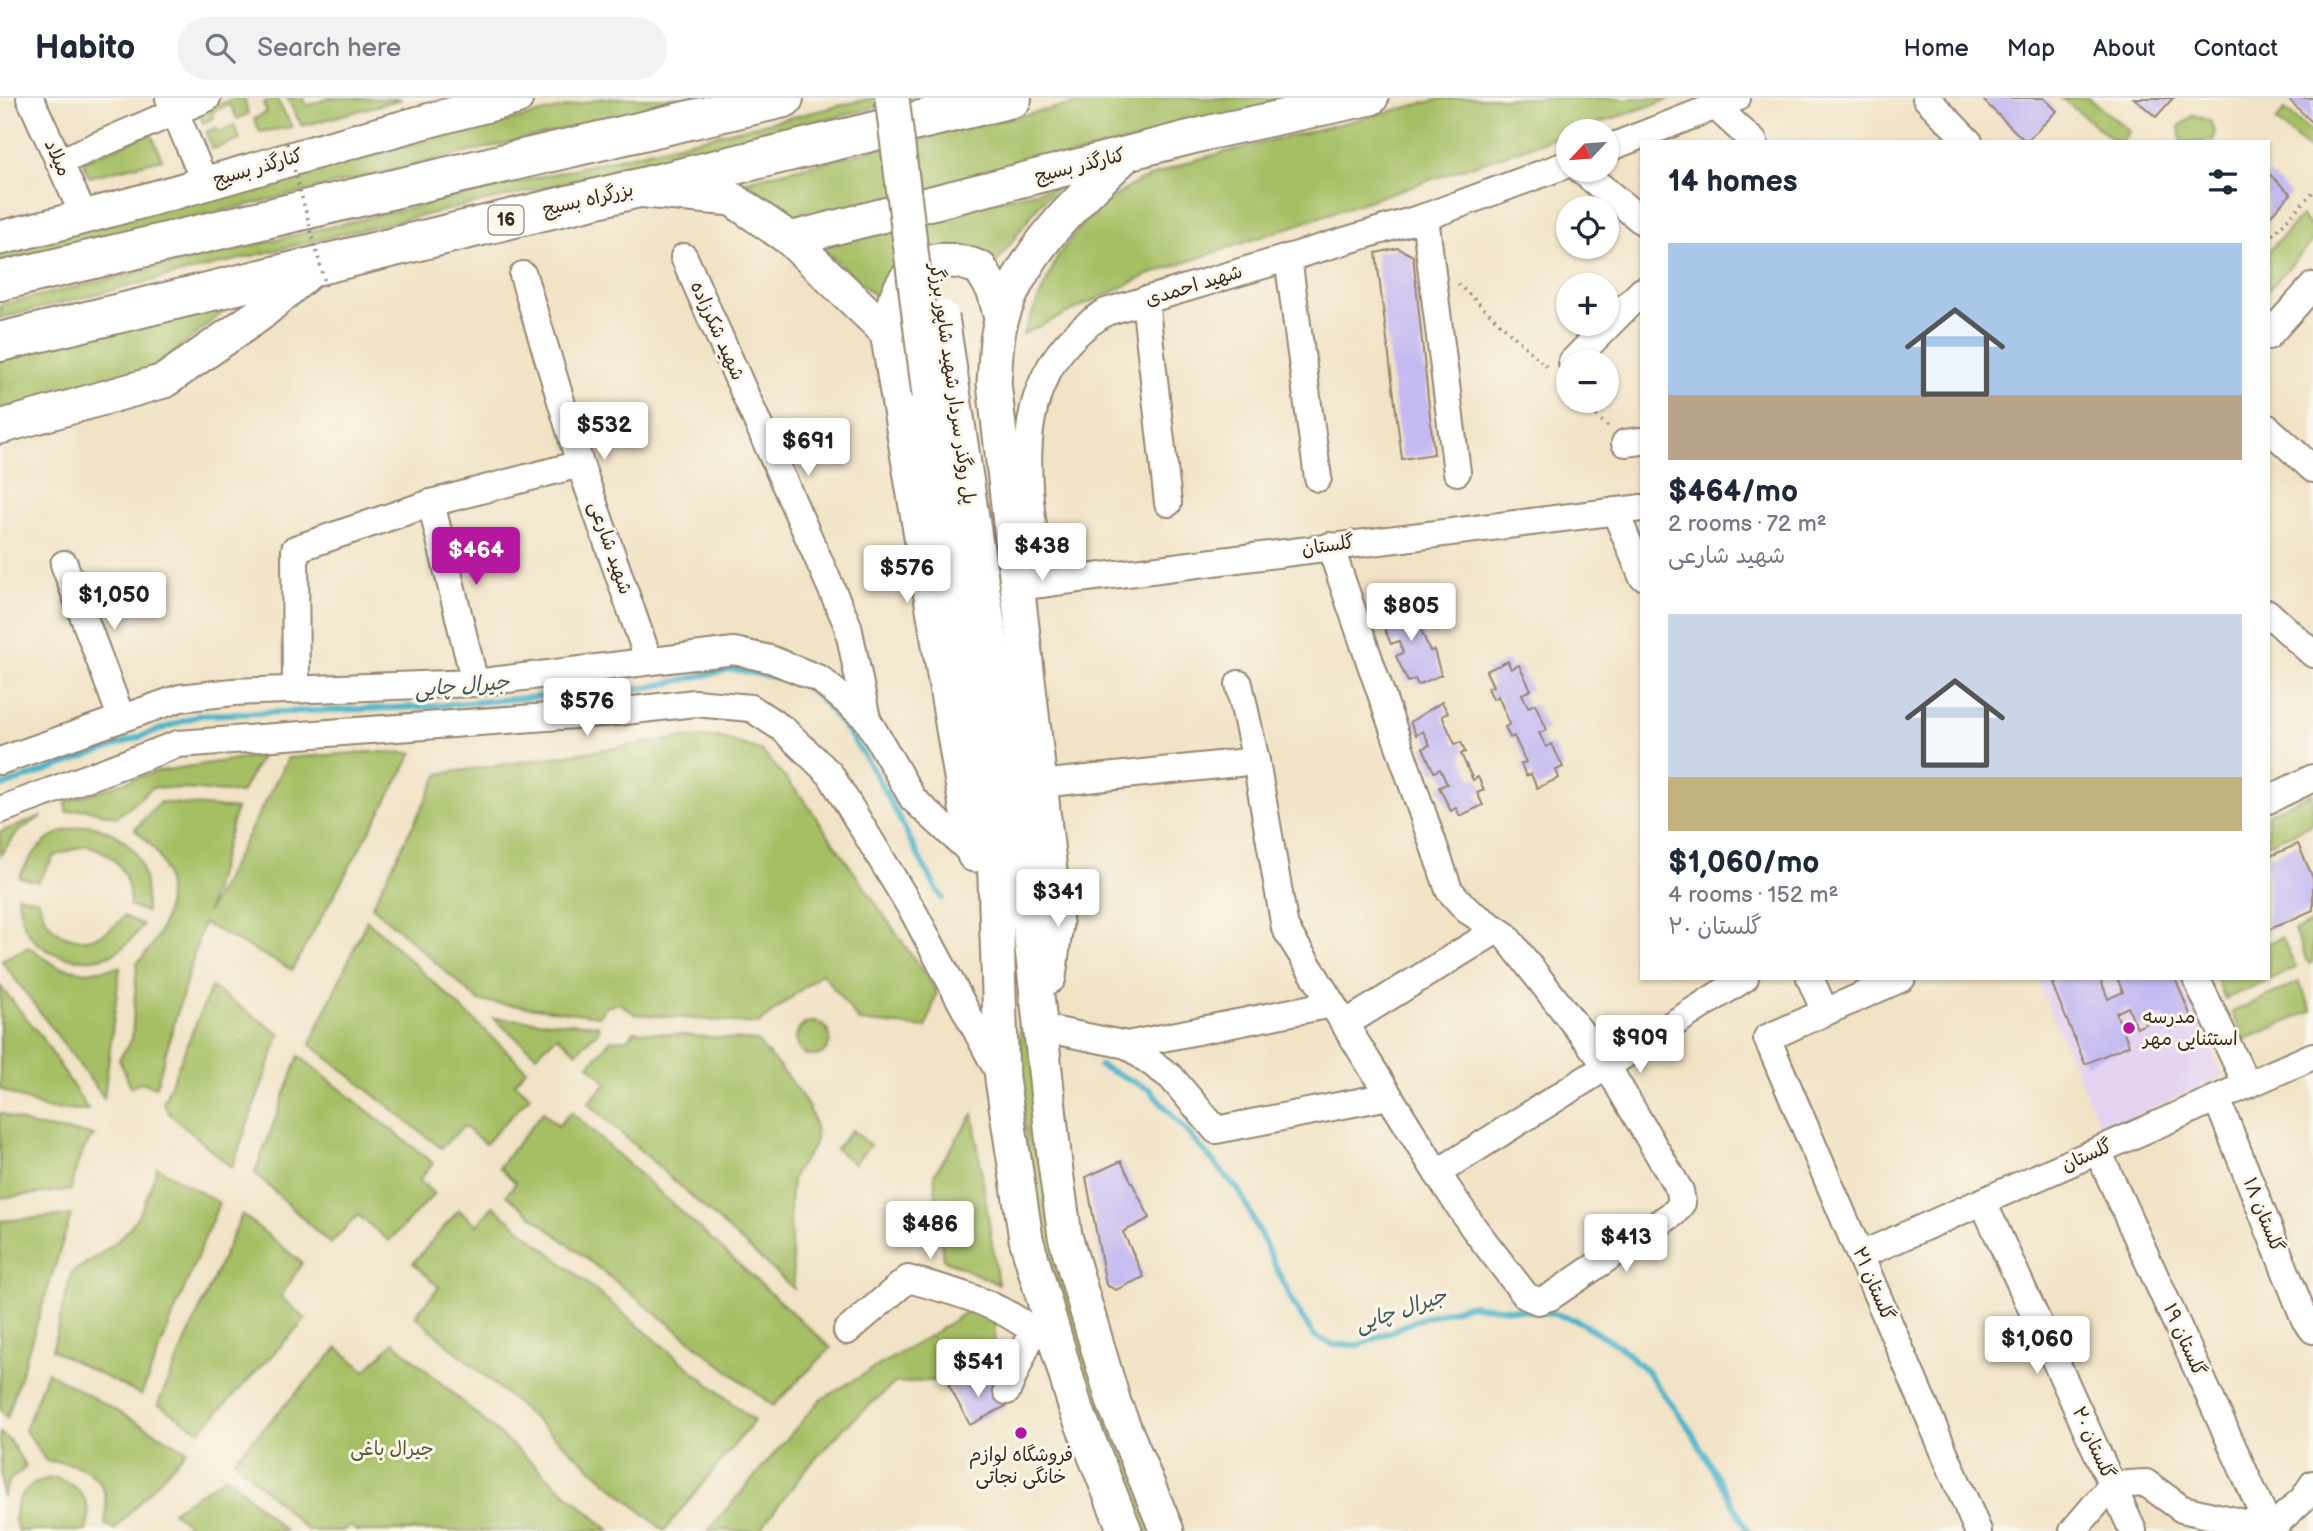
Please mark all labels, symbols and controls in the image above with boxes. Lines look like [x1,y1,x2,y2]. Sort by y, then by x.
search box [177,17,667,80]
text: Habito [35,28,135,68]
icon: search [201,29,239,67]
text: Search here [257,33,401,64]
text: Home [1904,34,1969,63]
text: Map [2007,34,2055,63]
text: About [2093,34,2155,63]
text: Contact [2193,34,2278,63]
north arrow [1556,119,1619,182]
map controls [1556,119,1619,413]
street label: میلاد [39,136,75,180]
street label: کنارگذر بسیج [210,144,306,192]
street label: کنارگذر بسیج [1032,144,1128,188]
icon: filters [2204,163,2242,201]
text: 14 homes [1668,164,1797,200]
street label: بزرگراه بسیج [540,178,636,222]
button: locate [1556,196,1619,259]
road number: 16 [489,205,524,234]
street label: پل روگذر سردار شهید شاپور برزگر [923,260,980,506]
street label: شهید احمدی [1143,260,1245,312]
button: + [1556,273,1619,336]
street label: شهید شکرزاده [685,278,749,384]
icon: home [1892,289,2018,415]
button: − [1556,350,1619,413]
pin: $532 [563,402,645,462]
text: $532 [576,411,632,439]
pin: $691 [767,418,849,478]
text: $691 [782,427,834,455]
text: $464/mo [1668,474,1798,510]
street label: شهید شارعی [583,498,637,598]
text: 2 rooms · 72 m² [1668,510,1827,538]
pin: $438 [1001,524,1083,583]
pin: $464 [435,528,517,587]
street label: گلستان [1300,531,1356,561]
text: $438 [1014,532,1070,560]
text: $464 [448,536,504,564]
text: شهید شارعی [1668,542,1785,570]
pin: $576 [866,546,948,605]
text: $576 [880,554,934,582]
pin: $1,050 [57,573,171,632]
text: $1,050 [78,581,150,609]
pin: $805 [1370,584,1452,643]
text: $805 [1383,592,1439,620]
icon: home [1892,660,2018,786]
water label: جیرال چایی [414,669,511,704]
pin: $576 [546,678,628,738]
text: $576 [560,687,614,715]
text: $1,060/mo [1668,845,1819,881]
pin: $341 [1017,870,1099,929]
text: $341 [1032,878,1084,906]
text: 4 rooms · 152 m² [1668,881,1838,909]
text: گلستان ۲۰ [1668,913,1762,941]
place label: مدرسه استثنایی مهر [2141,1006,2238,1051]
pin: $909 [1599,1016,1681,1075]
marker: مدرسه استثنایی مهر [2121,1020,2137,1036]
text: $909 [1612,1024,1668,1052]
street label: گلستان [2058,1135,2116,1177]
street label: گلستان ۱۸ [2238,1174,2288,1256]
pin: $486 [889,1202,971,1261]
text: $486 [902,1210,958,1238]
pin: $413 [1585,1214,1667,1274]
text: $413 [1600,1223,1652,1251]
street label: گلستان ۲۱ [1847,1244,1899,1324]
water label: جیرال چایی [1352,1282,1451,1338]
street label: گلستان ۱۹ [2158,1300,2210,1380]
pin: $1,060 [1980,1316,2094,1376]
text: $1,060 [2001,1325,2073,1353]
pin: $541 [937,1340,1019,1399]
text: $541 [952,1348,1004,1376]
street label: گلستان ۲۰ [2067,1403,2119,1483]
marker: فروشگاه لوازم خانگی نجاتی [1013,1425,1029,1441]
park label: جیرال باغی [350,1438,434,1461]
place label: فروشگاه لوازم خانگی نجاتی [969,1444,1073,1489]

